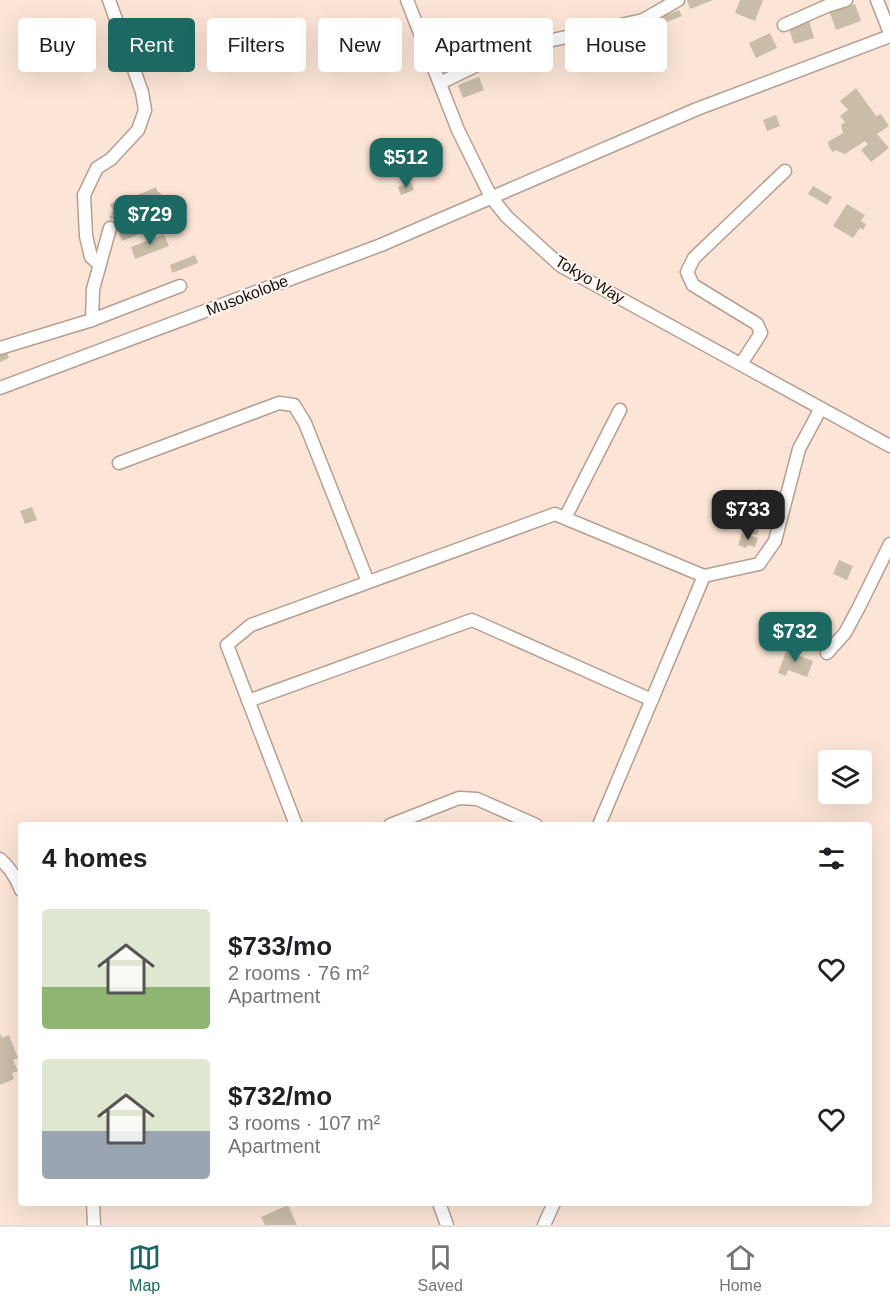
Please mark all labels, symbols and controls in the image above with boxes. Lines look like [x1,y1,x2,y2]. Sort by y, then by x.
chip: Buy [18,18,96,72]
chip: Rent [108,18,195,72]
chip: Filters [207,18,306,72]
chip: New [318,18,402,72]
chip: Apartment [414,18,553,72]
chip: House [565,18,667,72]
pin: $512 [370,138,442,189]
text: $512 [384,146,428,168]
pin: $729 [114,195,186,246]
text: $729 [128,203,172,225]
street label: Tokyo Way [552,252,627,307]
street label: Musokolobe [204,272,291,319]
pin: $733 [712,490,784,541]
text: $733 [726,498,770,520]
pin: $732 [759,612,831,663]
text: $732 [773,620,817,642]
map controls [818,750,872,804]
button: layers [818,750,872,804]
icon: filters [815,842,848,875]
text: 4 homes [42,843,148,873]
text: $733/mo [228,931,332,961]
icon: home [90,933,162,1005]
icon: heart [815,953,848,986]
text: 2 rooms · 76 m² [228,962,369,984]
text: Apartment [228,985,320,1007]
text: $732/mo [228,1081,332,1111]
icon: home [90,1083,162,1155]
icon: heart [815,1103,848,1136]
text: 3 rooms · 107 m² [228,1112,380,1134]
text: Apartment [228,1135,320,1157]
tab: Map [128,1241,161,1295]
tab: Saved [417,1241,463,1295]
tab: Home [719,1241,762,1295]

